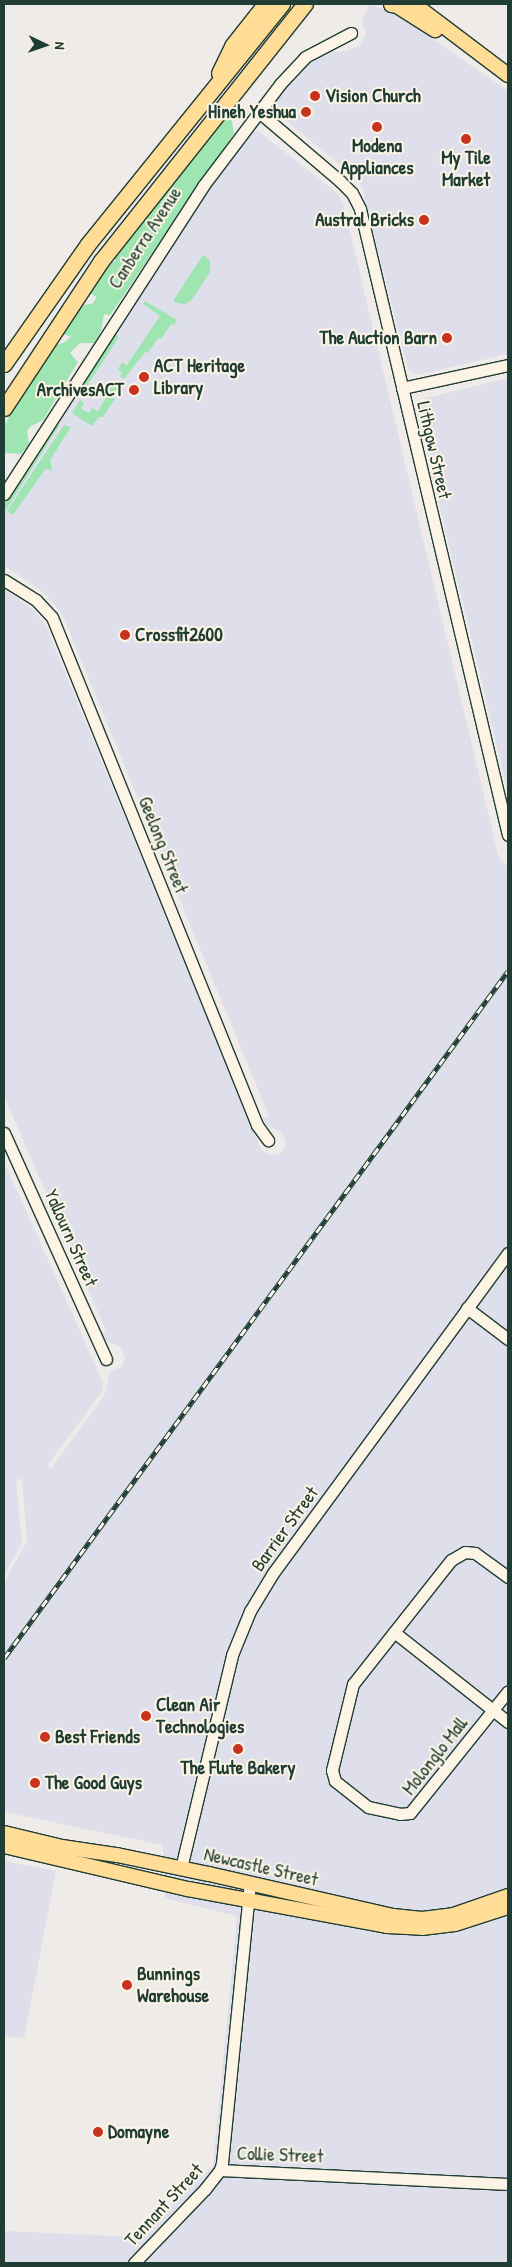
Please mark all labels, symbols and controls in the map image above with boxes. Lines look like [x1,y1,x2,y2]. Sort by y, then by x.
north arrow [20,20,70,70]
text: N [51,42,70,50]
place label: Vision Church [325,85,421,107]
marker: Vision Church [309,90,321,102]
place label: Hineh Yeshua [208,101,296,123]
marker: Hineh Yeshua [300,106,312,118]
marker: Modena Appliances [371,121,383,133]
marker: My Tile Market [460,133,472,145]
place label: Modena Appliances [340,135,414,179]
place label: My Tile Market [441,147,491,191]
street label: Canberra Avenue [104,183,186,293]
place label: Austral Bricks [315,209,414,231]
marker: Austral Bricks [418,214,430,226]
place label: The Auction Barn [320,327,437,349]
marker: The Auction Barn [441,332,453,344]
place label: ACT Heritage Library [154,355,245,399]
marker: ACT Heritage Library [138,371,150,383]
place label: ArchivesACT [37,379,124,401]
marker: ArchivesACT [128,384,140,396]
street label: Lithgow Street [412,399,456,501]
place label: Crossfit2600 [135,624,223,646]
marker: Crossfit2600 [119,629,131,641]
street label: Geelong Street [133,793,193,897]
street label: Yallourn Street [39,1186,103,1290]
street label: Barrier Street [247,1482,323,1576]
place label: Clean Air Technologies [156,1694,244,1738]
marker: Clean Air Technologies [140,1710,152,1722]
street label: Molonglo Mall [397,1712,473,1800]
place label: Best Friends [55,1726,140,1748]
marker: Best Friends [39,1731,51,1743]
marker: The Flute Bakery [232,1743,244,1755]
place label: The Flute Bakery [181,1757,295,1779]
place label: The Good Guys [45,1772,142,1794]
marker: The Good Guys [29,1777,41,1789]
street label: Newcastle Street [202,1843,320,1891]
place label: Bunnings Warehouse [137,1963,209,2007]
marker: Bunnings Warehouse [121,1979,133,1991]
place label: Domayne [108,2121,169,2143]
marker: Domayne [92,2126,104,2138]
street label: Collie Street [236,2142,324,2168]
street label: Tennant Street [120,2159,208,2251]

